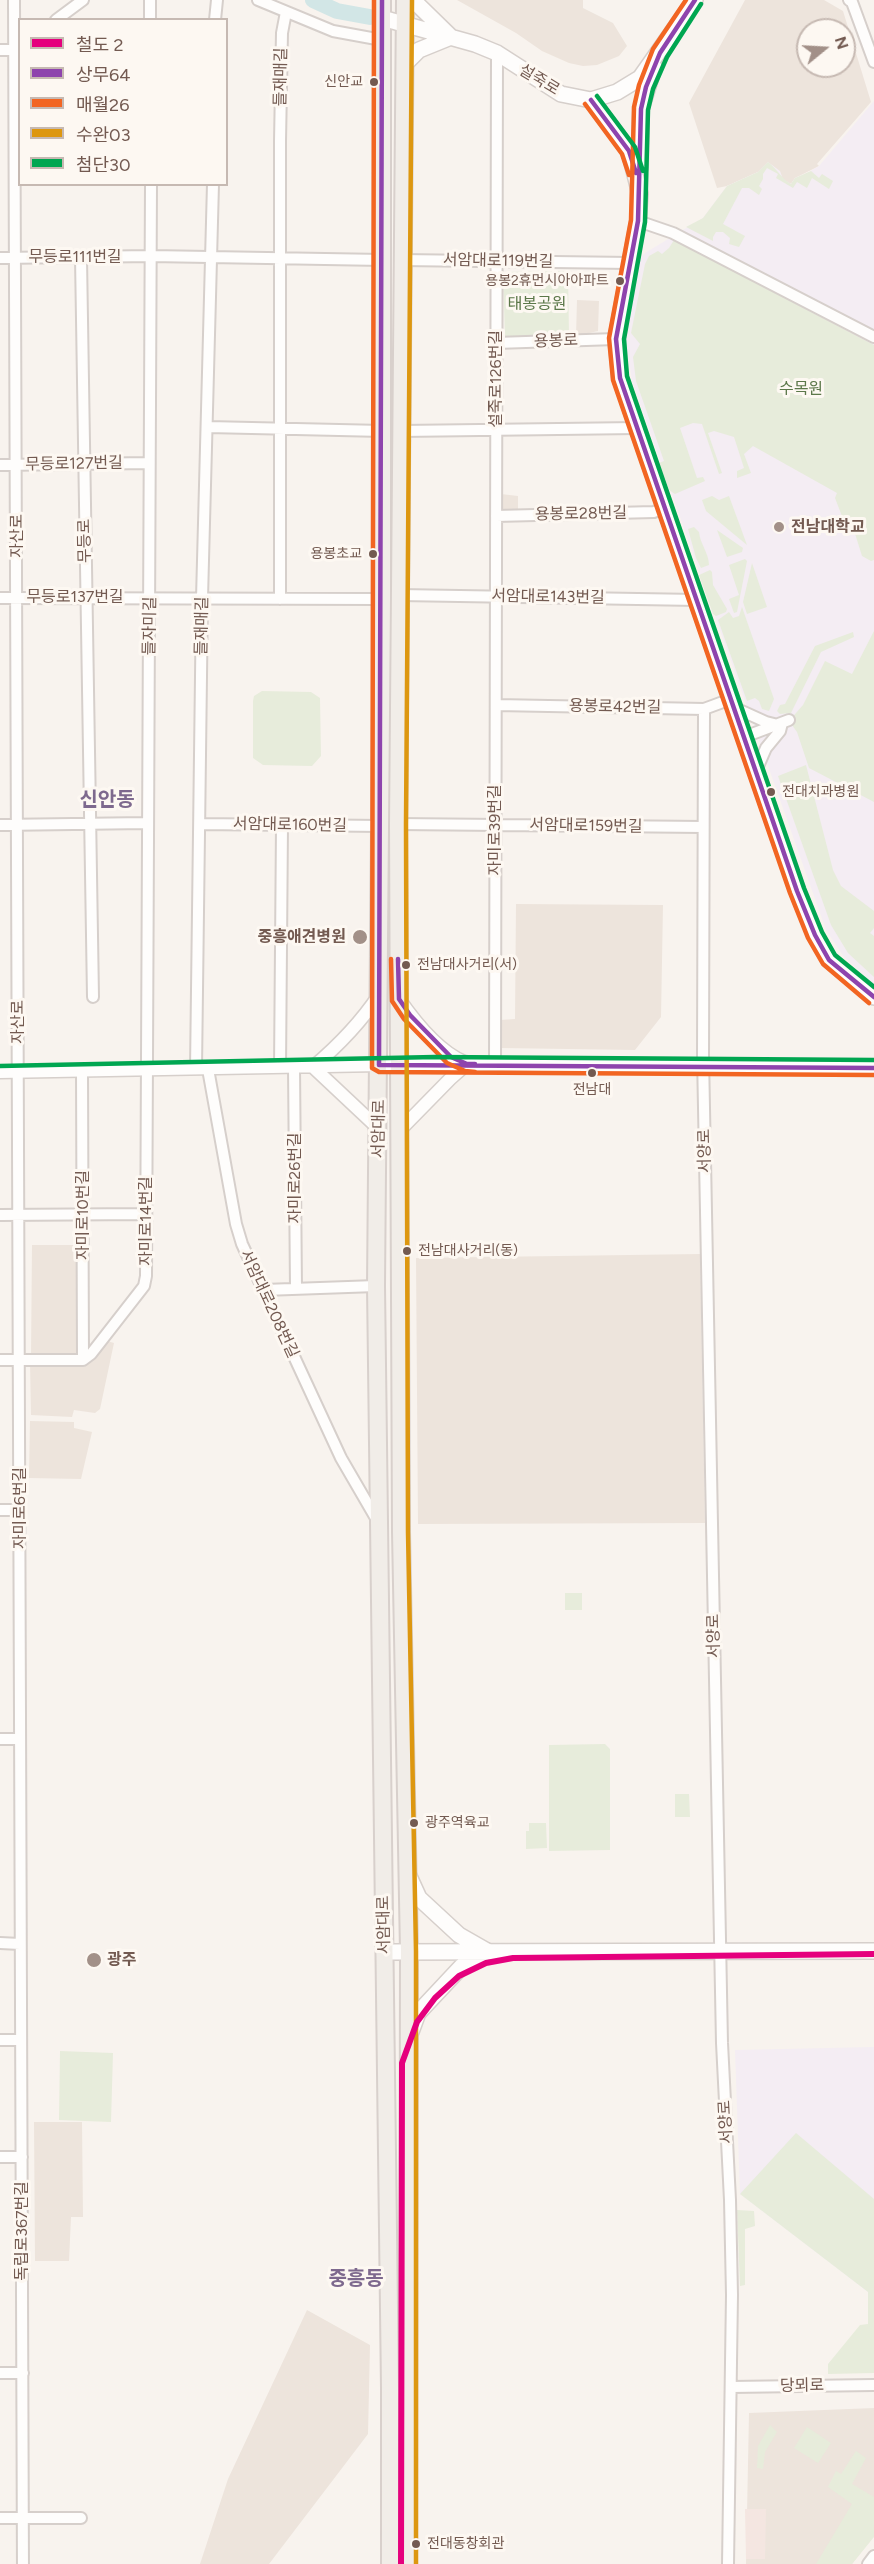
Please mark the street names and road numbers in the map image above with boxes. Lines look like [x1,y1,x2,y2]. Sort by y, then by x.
street label: 들재매길 [271,47,291,107]
street label: 설죽로 [515,60,563,100]
street label: 무등로111번길 [28,247,122,267]
street label: 서암대로119번길 [443,250,553,272]
street label: 설죽로126번길 [486,330,506,428]
street label: 용봉로 [534,331,578,351]
street label: 무등로127번길 [25,454,123,474]
street label: 용봉로28번길 [535,504,627,524]
street label: 자산로 [7,514,27,558]
street label: 무등로 [75,519,95,563]
street label: 서암대로143번길 [491,586,605,608]
street label: 무등로137번길 [26,587,124,607]
street label: 들자미길 [140,596,160,656]
street label: 들재매길 [192,596,212,656]
street label: 용봉로42번길 [569,697,661,717]
street label: 자미로39번길 [485,784,505,876]
street label: 서암대로160번길 [233,814,347,836]
street label: 서암대로159번길 [529,815,643,837]
street label: 자산로 [8,1000,28,1044]
street label: 서암대로 [369,1099,389,1159]
street label: 서양로 [695,1129,715,1173]
street label: 자미로26번길 [285,1132,305,1224]
street label: 자미로10번길 [73,1170,93,1260]
street label: 자미로14번길 [136,1176,156,1266]
street label: 서암대로208번길 [236,1247,302,1361]
street label: 자미로6번길 [10,1467,30,1549]
street label: 서양로 [704,1614,724,1658]
street label: 서암대로 [374,1895,394,1955]
street label: 서양로 [715,2099,737,2145]
street label: 독립로367번길 [12,2181,32,2281]
street label: 당뫼로 [780,2376,824,2396]

